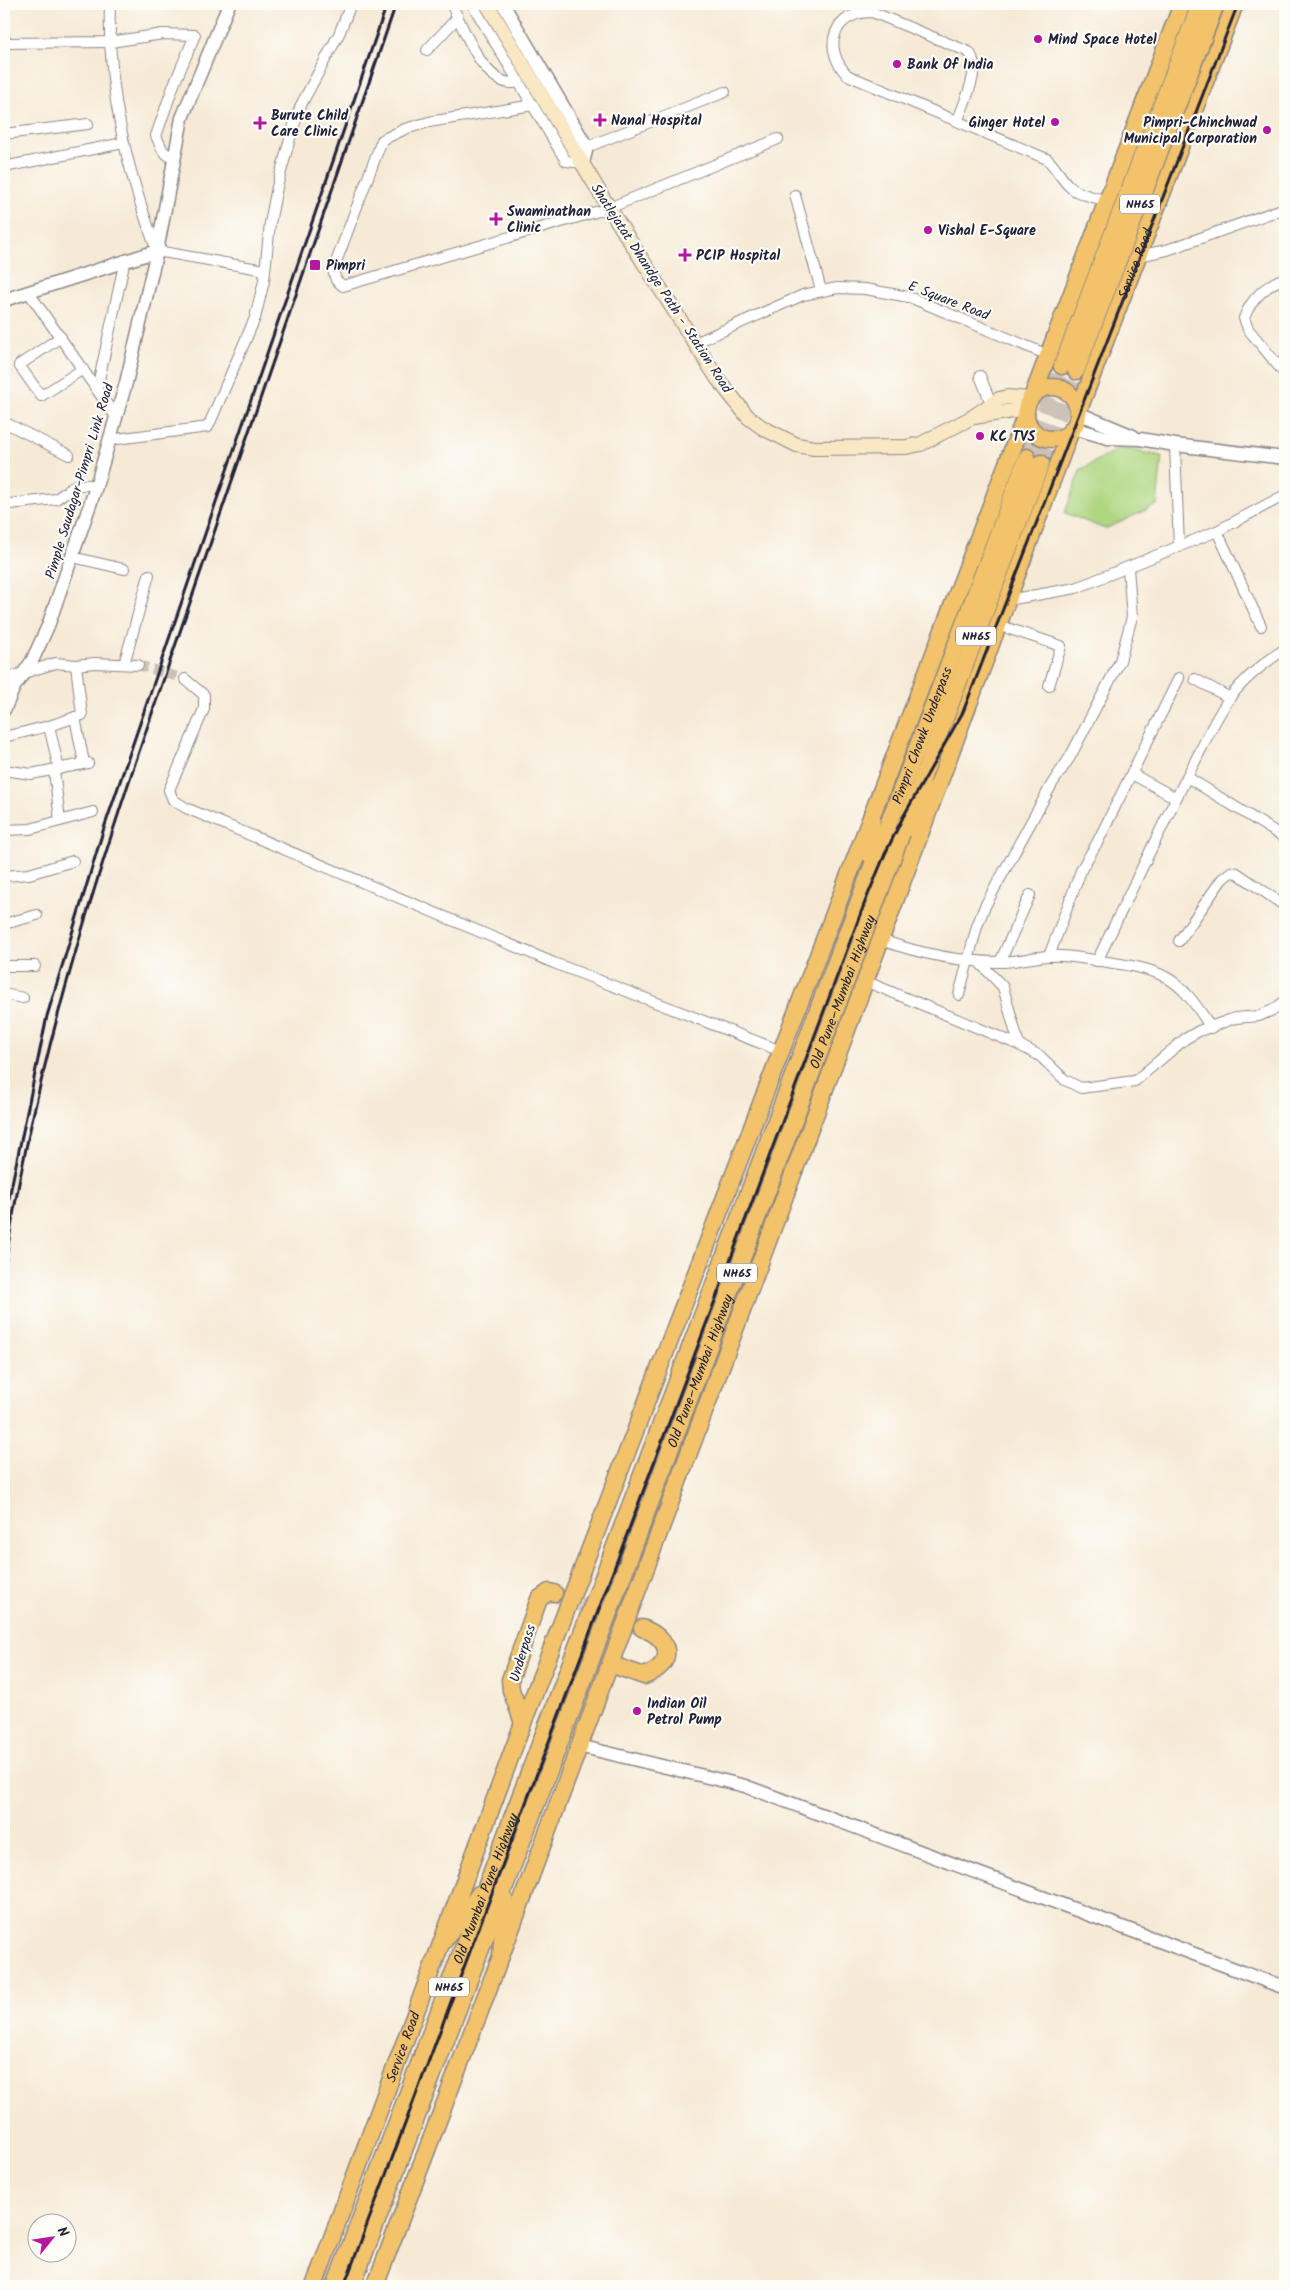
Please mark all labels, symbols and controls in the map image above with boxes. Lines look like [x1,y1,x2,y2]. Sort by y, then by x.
place label: Mind Space Hotel [1048,29,1157,51]
marker: Mind Space Hotel [1032,33,1044,45]
place label: Bank Of India [907,54,993,76]
marker: Bank Of India [891,58,903,70]
place label: Burute Child Care Clinic [271,105,349,143]
place label: Nanal Hospital [611,110,702,132]
place label: Ginger Hotel [969,112,1045,134]
place label: Pimpri-Chinchwad Municipal Corporation [1124,112,1257,150]
marker: Nanal Hospital [593,113,607,127]
marker: Burute Child Care Clinic [253,116,267,130]
marker: Ginger Hotel [1049,116,1061,128]
marker: Pimpri-Chinchwad Municipal Corporation [1261,124,1273,136]
street label: Shatlejatat Dhandge Path - Station Road [585,179,738,399]
road number: NH65 [1120,194,1160,213]
place label: Swaminathan Clinic [507,201,591,239]
marker: Swaminathan Clinic [489,212,503,226]
place label: Vishal E-Square [938,220,1036,242]
marker: Vishal E-Square [922,224,934,236]
street label: Service Road [1112,225,1160,302]
place label: PCIP Hospital [696,245,780,267]
marker: PCIP Hospital [678,248,692,262]
place label: Pimpri [326,255,365,277]
marker: Pimpri [308,258,322,272]
street label: E Square Road [905,275,994,327]
street label: Pimple Saudagar-Pimpri Link Road [40,380,121,582]
place label: KC TVS [990,426,1036,448]
marker: KC TVS [974,430,986,442]
road number: NH65 [956,626,996,646]
street label: Pimpri Chowk Underpass [887,664,959,807]
street label: Old Pune–Mumbai Highway [804,912,882,1072]
road number: NH65 [717,1264,757,1282]
street label: Old Pune–Mumbai Highway [662,1291,740,1451]
street label: Underpass [504,1622,542,1685]
place label: Indian Oil Petrol Pump [647,1693,722,1731]
marker: Indian Oil Petrol Pump [631,1705,643,1717]
street label: Old Mumbai Pune Highway [448,1810,525,1967]
road number: NH65 [429,1978,469,1996]
street label: Service Road [381,2008,427,2086]
north arrow [28,2212,78,2262]
text: N [51,2223,74,2241]

